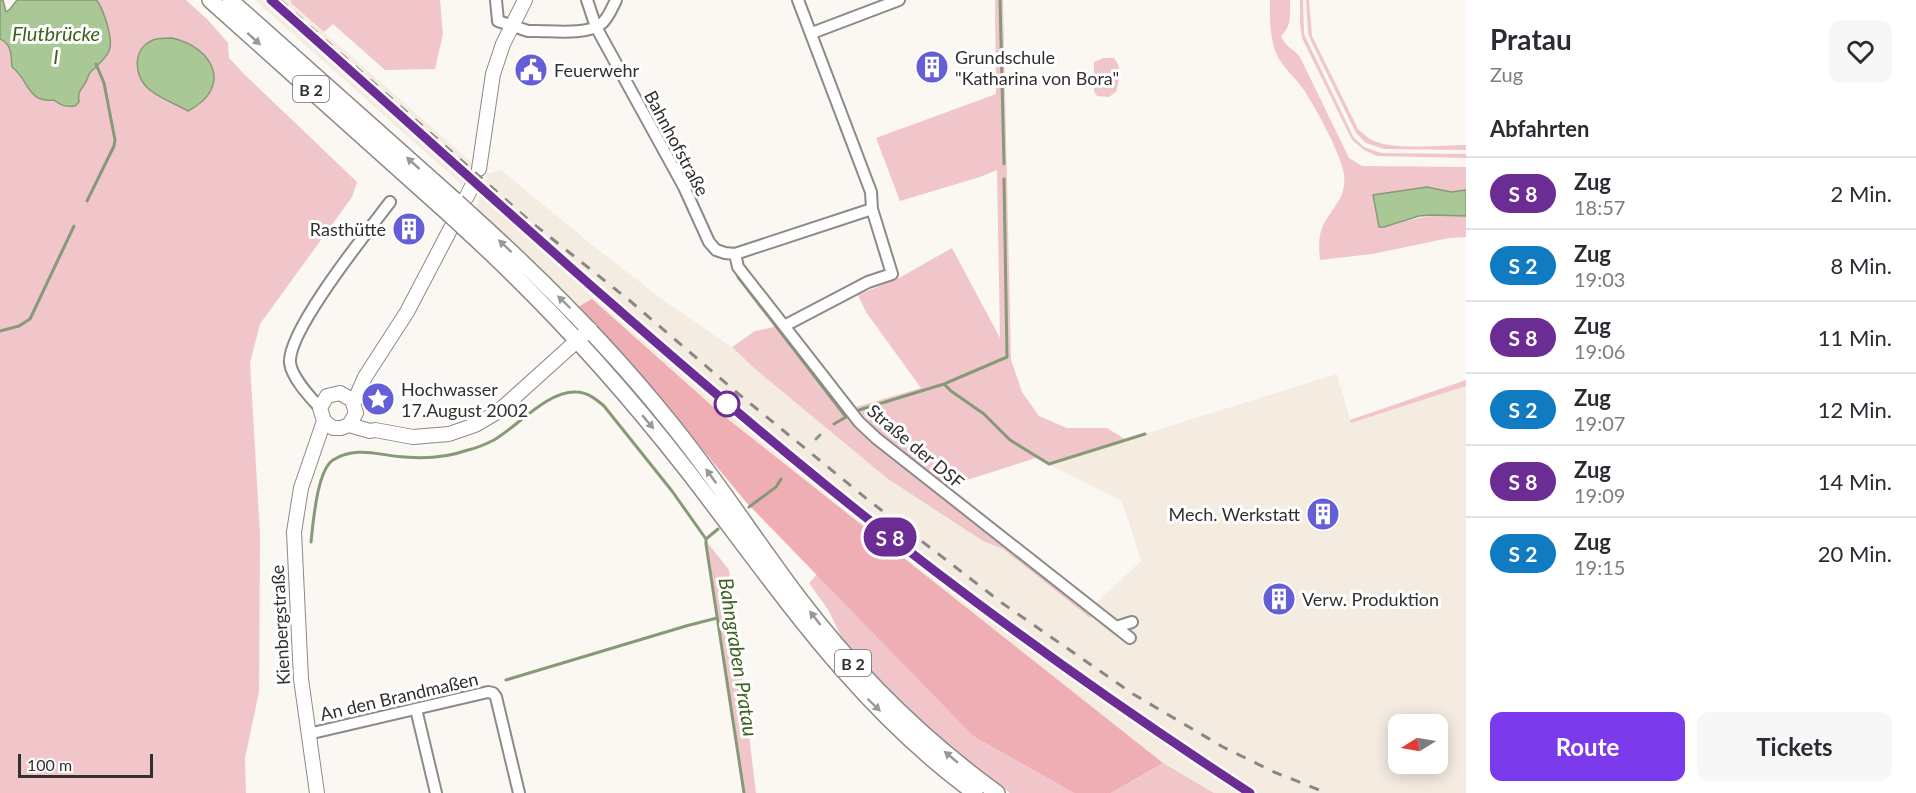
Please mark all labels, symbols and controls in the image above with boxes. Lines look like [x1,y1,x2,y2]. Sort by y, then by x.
button: heart [1829,20,1892,83]
water label: Flutbrücke I [12,21,100,68]
text: Pratau [1490,22,1572,56]
one-way arrow [246,32,261,45]
place label: Grundschule "Katharina von Bora" [955,46,1119,89]
building icon: Grundschule "Katharina von Bora" [914,49,950,85]
public building icon: Feuerwehr [513,52,549,88]
place label: Feuerwehr [554,59,640,81]
text: Zug [1490,62,1523,86]
road number: B 2 [293,76,329,102]
street label: Bahnhofstraße [640,86,714,200]
text: Abfahrten [1490,115,1589,142]
one-way arrow [406,157,421,170]
text: Zug [1574,168,1611,195]
text: 2 Min. [1831,180,1892,207]
text: S 8 [1509,181,1537,206]
text: 18:57 [1574,195,1625,219]
building icon: Rasthütte [391,211,427,247]
place label: Rasthütte [310,218,386,240]
one-way arrow [498,239,512,253]
text: Zug [1574,240,1611,267]
text: 8 Min. [1831,252,1892,279]
text: S 2 [1509,253,1537,278]
text: 19:03 [1574,267,1625,291]
one-way arrow [558,296,572,310]
text: Zug [1574,312,1611,339]
text: 11 Min. [1818,324,1892,351]
text: S 8 [1509,325,1537,350]
text: 19:06 [1574,339,1625,363]
place label: Hochwasser 17.August 2002 [401,378,528,421]
place icon: Hochwasser 17.August 2002 [360,381,396,417]
text: Zug [1574,384,1611,411]
unlabelled marker [714,391,740,417]
text: 12 Min. [1818,396,1892,423]
text: S 2 [1509,397,1537,422]
street label: Straße der DSF [863,399,969,493]
text: 19:07 [1574,411,1625,435]
one-way arrow [642,414,655,430]
text: Zug [1574,456,1611,483]
one-way arrow [705,468,717,483]
text: 14 Min. [1818,468,1892,495]
text: S 8 [1509,469,1537,494]
text: 19:09 [1574,483,1625,507]
building icon: Mech. Werkstatt [1305,496,1341,532]
place label: Mech. Werkstatt [1169,503,1301,525]
line badge: S 8 [856,518,924,556]
text: S 8 [876,525,904,550]
text: Zug [1574,528,1611,555]
text: 20 Min. [1818,540,1892,567]
text: S 2 [1509,541,1537,566]
text: 19:15 [1574,555,1625,579]
street label: Kienbergstraße [266,564,294,686]
water label: Bahngraben Pratau [715,576,763,738]
building icon: Verw. Produktion [1261,581,1297,617]
place label: Verw. Produktion [1302,588,1439,610]
one-way arrow [809,611,821,626]
road number: B 2 [835,650,871,676]
street label: An den Brandmaßen [318,667,480,725]
one-way arrow [867,697,881,711]
button: Route [1490,712,1685,781]
button: Tickets [1697,712,1892,781]
north arrow [1388,714,1448,774]
map controls [1388,714,1448,774]
scale bar [18,751,153,778]
one-way arrow [943,751,959,764]
text: 100 m [27,755,72,774]

